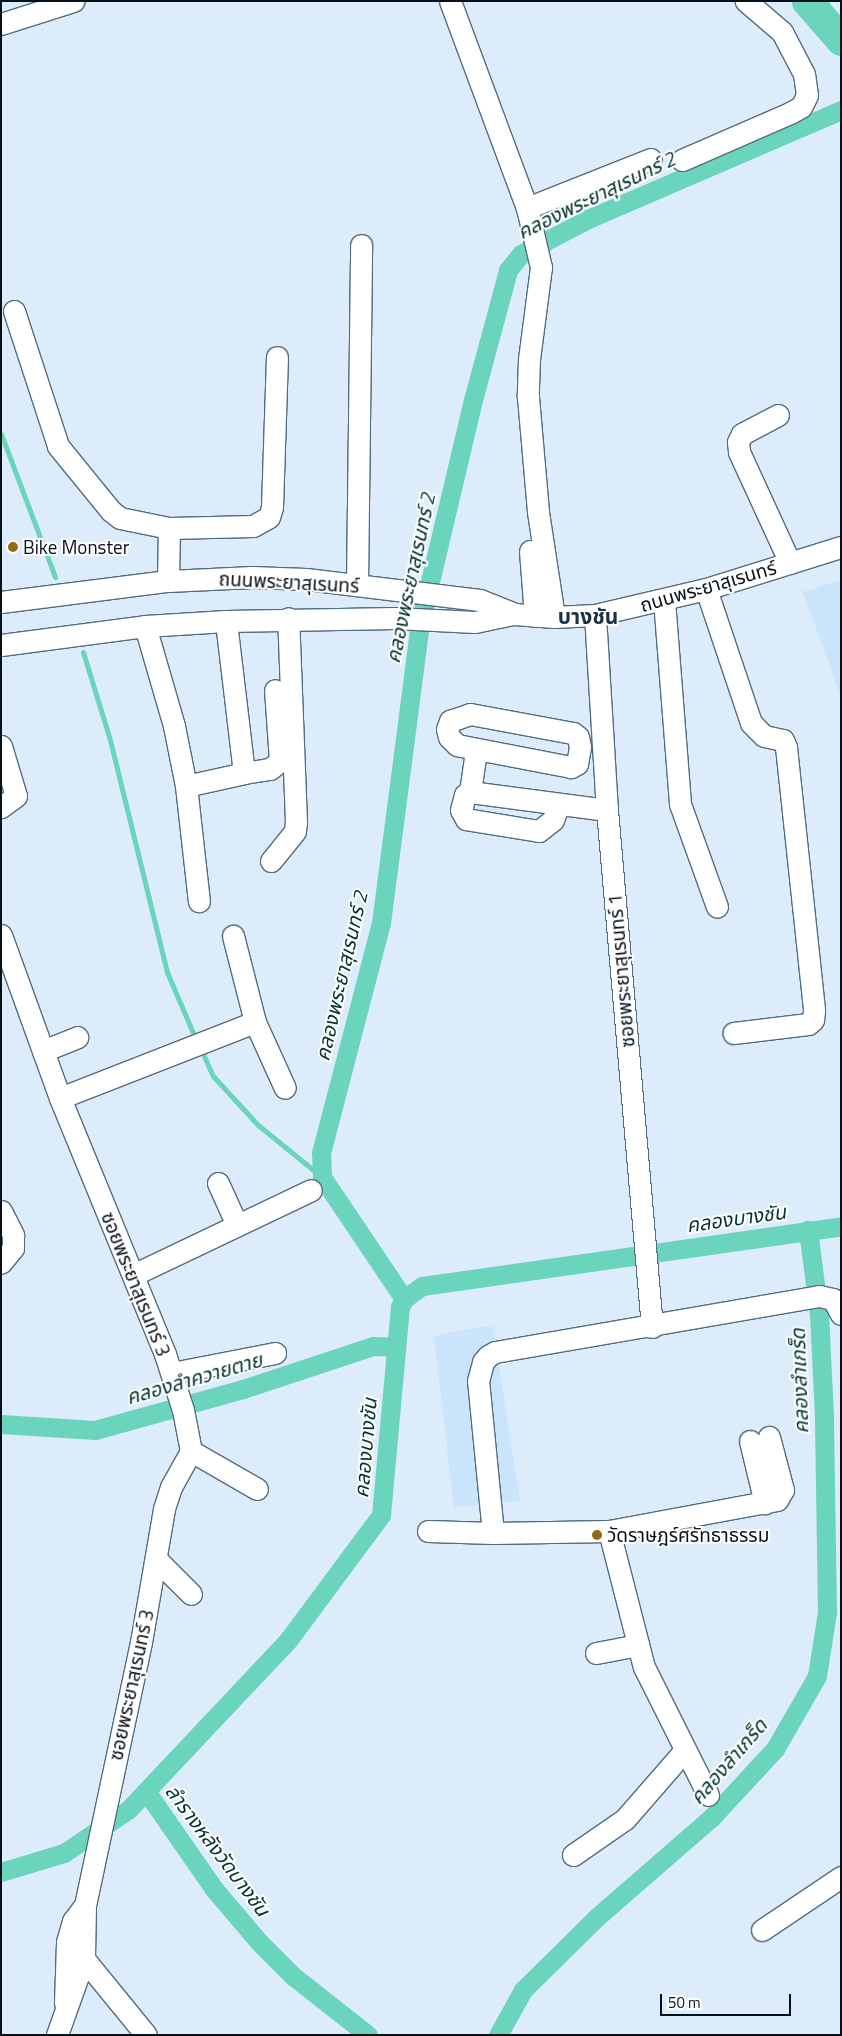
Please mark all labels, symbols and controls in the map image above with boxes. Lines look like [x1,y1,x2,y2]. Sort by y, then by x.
water label: คลองพระยาสุเรนทร์ 2 [513,146,679,244]
water label: คลองพระยาสุเรนทร์ 2 [380,491,440,665]
place label: Bike Monster [23,536,129,558]
marker: Bike Monster [7,541,19,553]
street label: ถนนพระยาสุเรนทร์ [637,556,779,616]
street label: ถนนพระยาสุเรนทร์ [218,567,360,597]
district label: บางชัน [558,603,618,629]
water label: คลองพระยาสุเรนทร์ 2 [310,889,372,1063]
street label: ซอยพระยาสุเรนทร์ 1 [603,894,639,1048]
water label: คลองบางชัน [685,1199,787,1237]
street label: ซอยพระยาสุเรนทร์ 3 [97,1209,175,1359]
water label: คลองลำเกร็ด [785,1328,813,1434]
water label: คลองลำควายตาย [123,1347,265,1409]
water label: คลองบางชัน [349,1397,381,1499]
place label: วัดราษฎร์ศรัทธาธรรม [607,1524,769,1546]
marker: วัดราษฎร์ศรัทธาธรรม [591,1529,603,1541]
street label: ซอยพระยาสุเรนทร์ 3 [104,1608,158,1762]
water label: คลองลำเกร็ด [684,1713,772,1809]
water label: ลำรางหลังวัดบางชัน [161,1780,275,1920]
scale bar [662,1984,793,2016]
text: 50 m [668,1991,701,2014]

